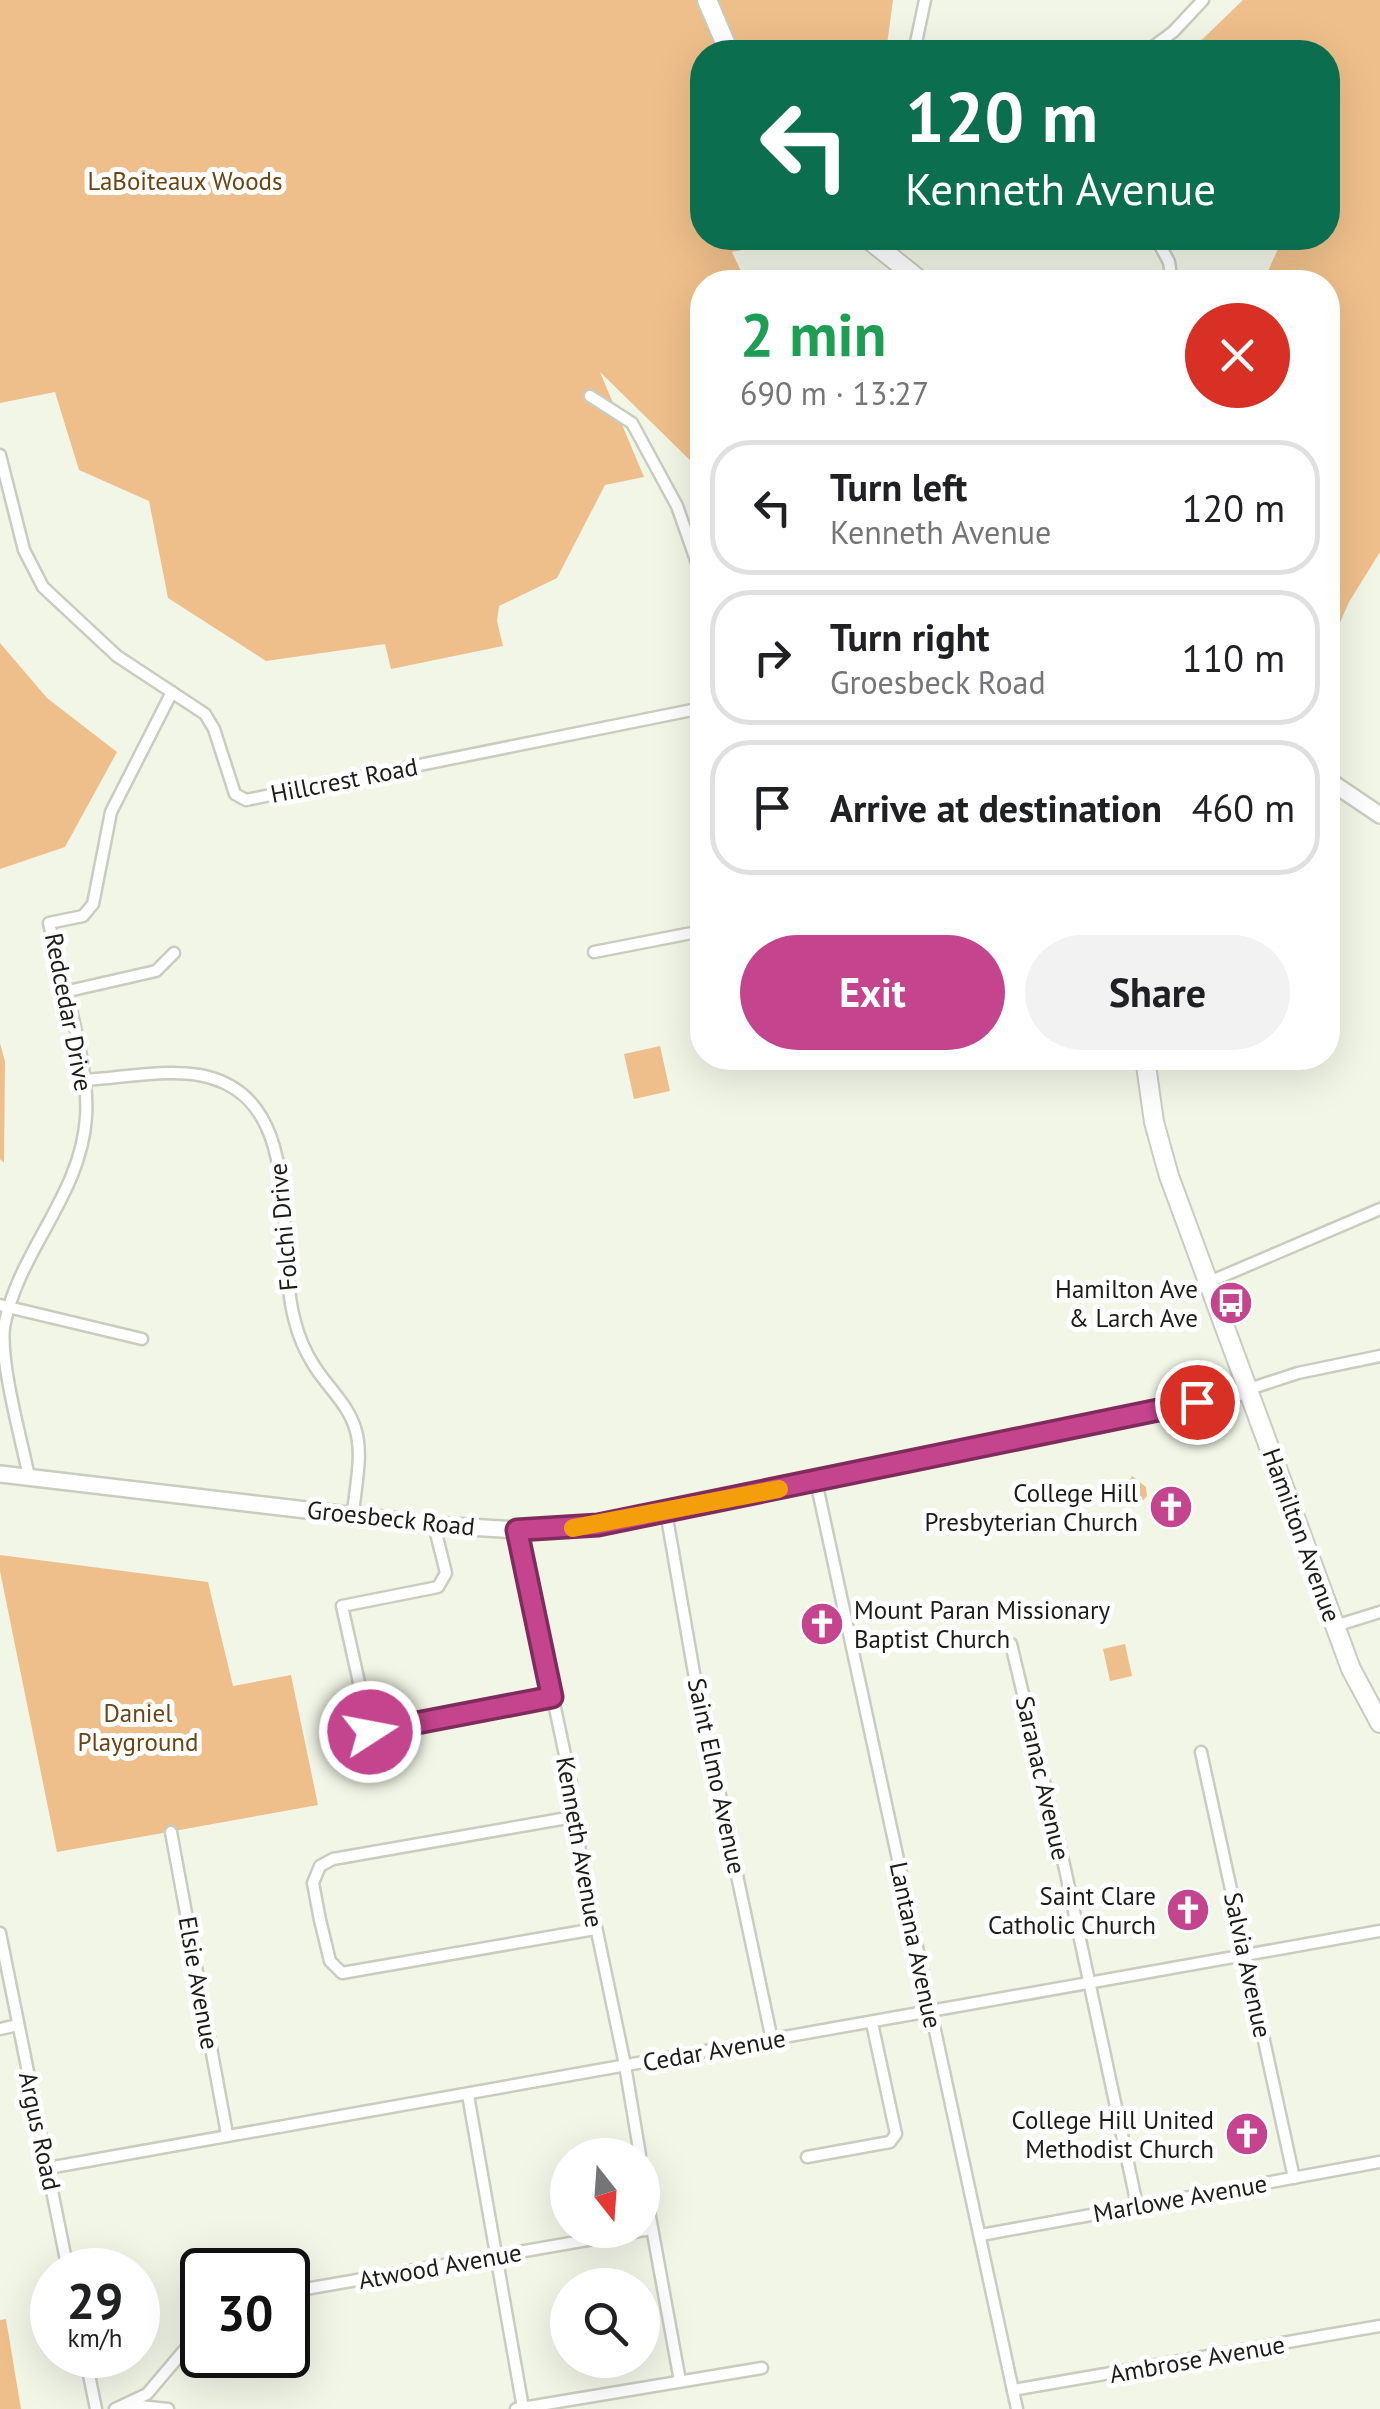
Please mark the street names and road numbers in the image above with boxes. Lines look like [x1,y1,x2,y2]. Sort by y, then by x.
street label: Hillcrest Road [268,750,420,810]
street label: Redcedar Drive [38,930,100,1094]
street label: Folchi Drive [261,1162,305,1292]
street label: Hamilton Avenue [1256,1444,1348,1626]
street label: Groesbeck Road [306,1493,476,1543]
street label: Saint Elmo Avenue [681,1675,753,1877]
street label: Saranac Avenue [1009,1693,1077,1863]
street label: Kenneth Avenue [549,1754,611,1930]
street label: Lantana Avenue [883,1859,949,2031]
street label: Salvia Avenue [1217,1889,1279,2041]
street label: Elsie Avenue [172,1914,226,2052]
street label: Cedar Avenue [640,2022,788,2078]
street label: Argus Road [12,2069,68,2193]
street label: Marlowe Avenue [1091,2167,1269,2229]
street label: Atwood Avenue [356,2236,524,2296]
street label: Ambrose Avenue [1107,2328,1287,2390]

